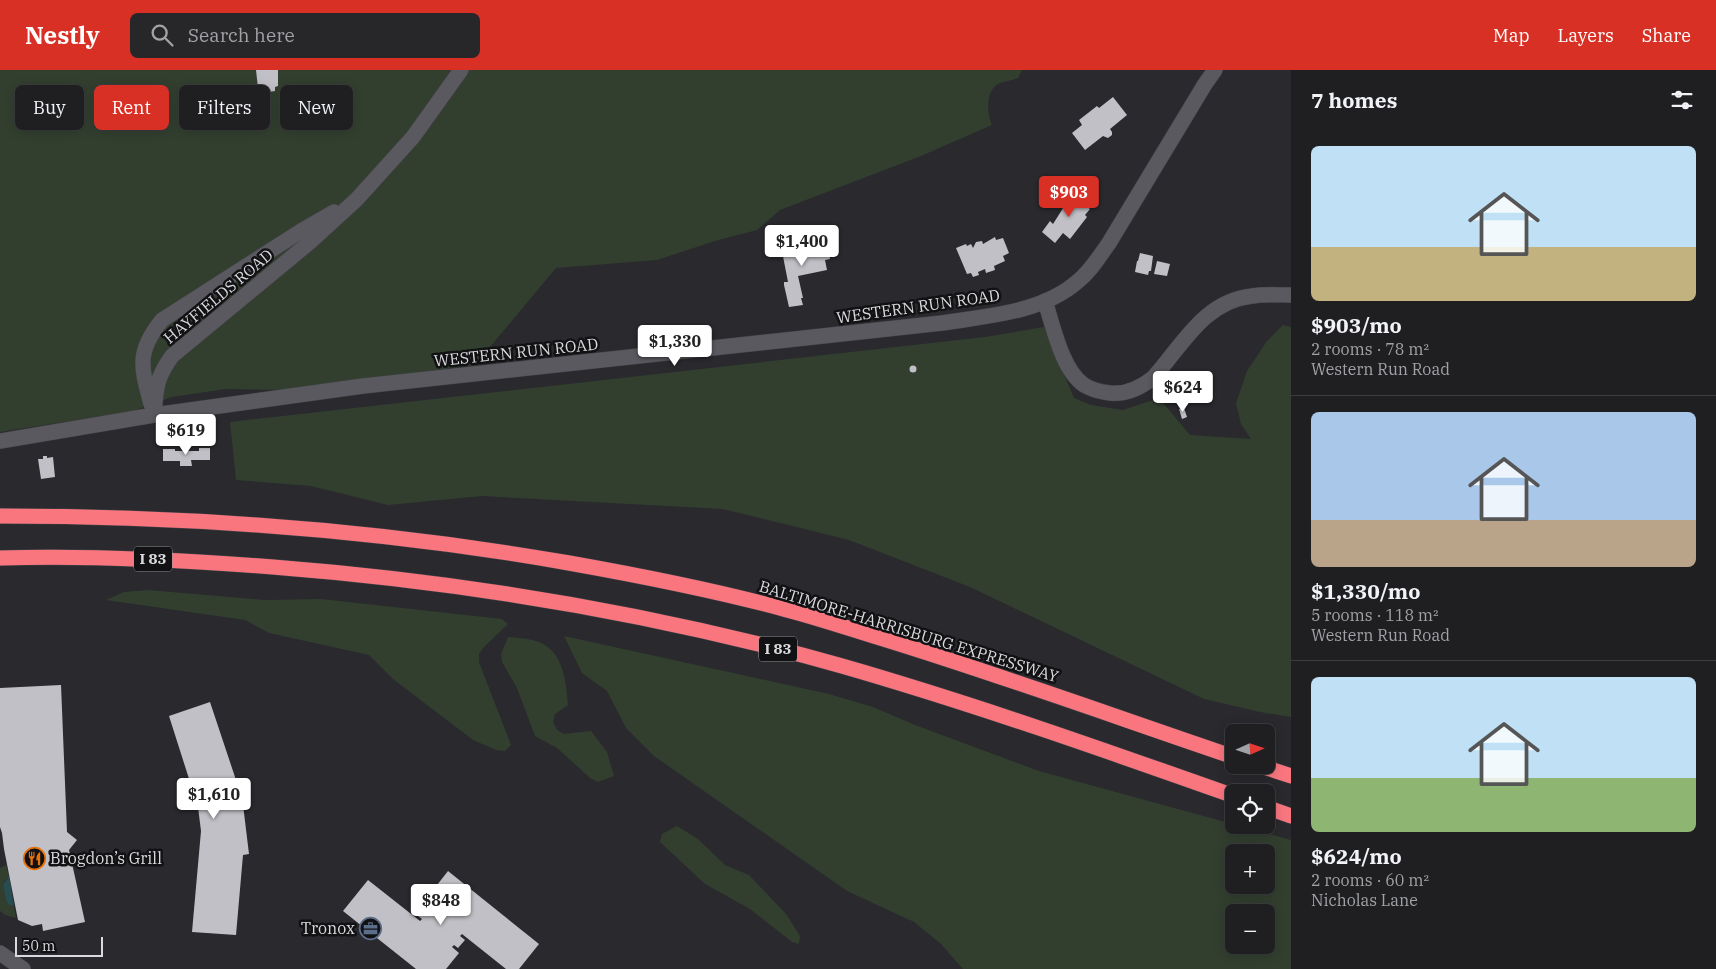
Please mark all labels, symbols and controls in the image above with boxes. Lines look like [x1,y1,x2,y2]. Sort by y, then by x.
search box [130,13,480,58]
text: Nestly [25,19,100,51]
icon: search [148,21,176,49]
text: Search here [188,23,295,47]
text: Map [1493,24,1530,47]
text: Layers [1558,24,1614,47]
text: Share [1642,24,1691,47]
chip: Buy [15,85,84,130]
chip: Rent [94,85,169,130]
chip: Filters [179,85,270,130]
chip: New [280,85,353,130]
text: 7 homes [1311,86,1397,114]
icon: filters [1668,86,1696,114]
pin: $903 [1039,176,1099,218]
icon: home [1459,179,1549,269]
text: $903 [1050,182,1088,202]
pin: $1,400 [761,224,843,267]
text: $1,400 [776,231,828,251]
street label: HAYFIELDS ROAD [159,244,277,348]
street label: WESTERN RUN ROAD [835,285,1001,327]
text: $903/mo [1311,311,1402,339]
pin: $1,330 [634,324,716,367]
text: $1,330 [649,331,701,351]
street label: WESTERN RUN ROAD [433,333,599,371]
text: 2 rooms · 78 m² [1311,339,1429,359]
text: Western Run Road [1311,359,1450,379]
pin: $624 [1153,370,1213,413]
text: $624 [1164,377,1202,397]
pin: $619 [156,414,216,456]
text: $619 [167,420,205,440]
icon: home [1459,444,1549,534]
road number: I 83 [134,546,172,572]
street label: BALTIMORE-HARRISBURG EXPRESSWAY [757,576,1061,686]
text: $1,330/mo [1311,577,1420,605]
text: 5 rooms · 118 m² [1311,605,1439,625]
text: Western Run Road [1311,625,1450,645]
road number: I 83 [759,636,797,662]
icon: home [1459,709,1549,799]
north arrow [1225,724,1275,774]
map controls [1225,724,1275,954]
pin: $1,610 [173,778,255,820]
text: $1,610 [188,784,240,804]
button: locate [1225,784,1275,834]
text: $624/mo [1311,842,1402,870]
button: + [1225,844,1275,894]
restaurant icon: Brogdon’s Grill [22,846,46,870]
place label: Brogdon’s Grill [50,848,162,868]
text: 2 rooms · 60 m² [1311,870,1429,890]
pin: $848 [411,884,471,926]
text: $848 [422,890,460,910]
text: Nicholas Lane [1311,890,1418,910]
button: − [1225,904,1275,954]
office icon: Tronox [359,916,383,940]
place label: Tronox [301,918,355,938]
scale bar [15,934,102,957]
text: 50 m [22,937,55,955]

